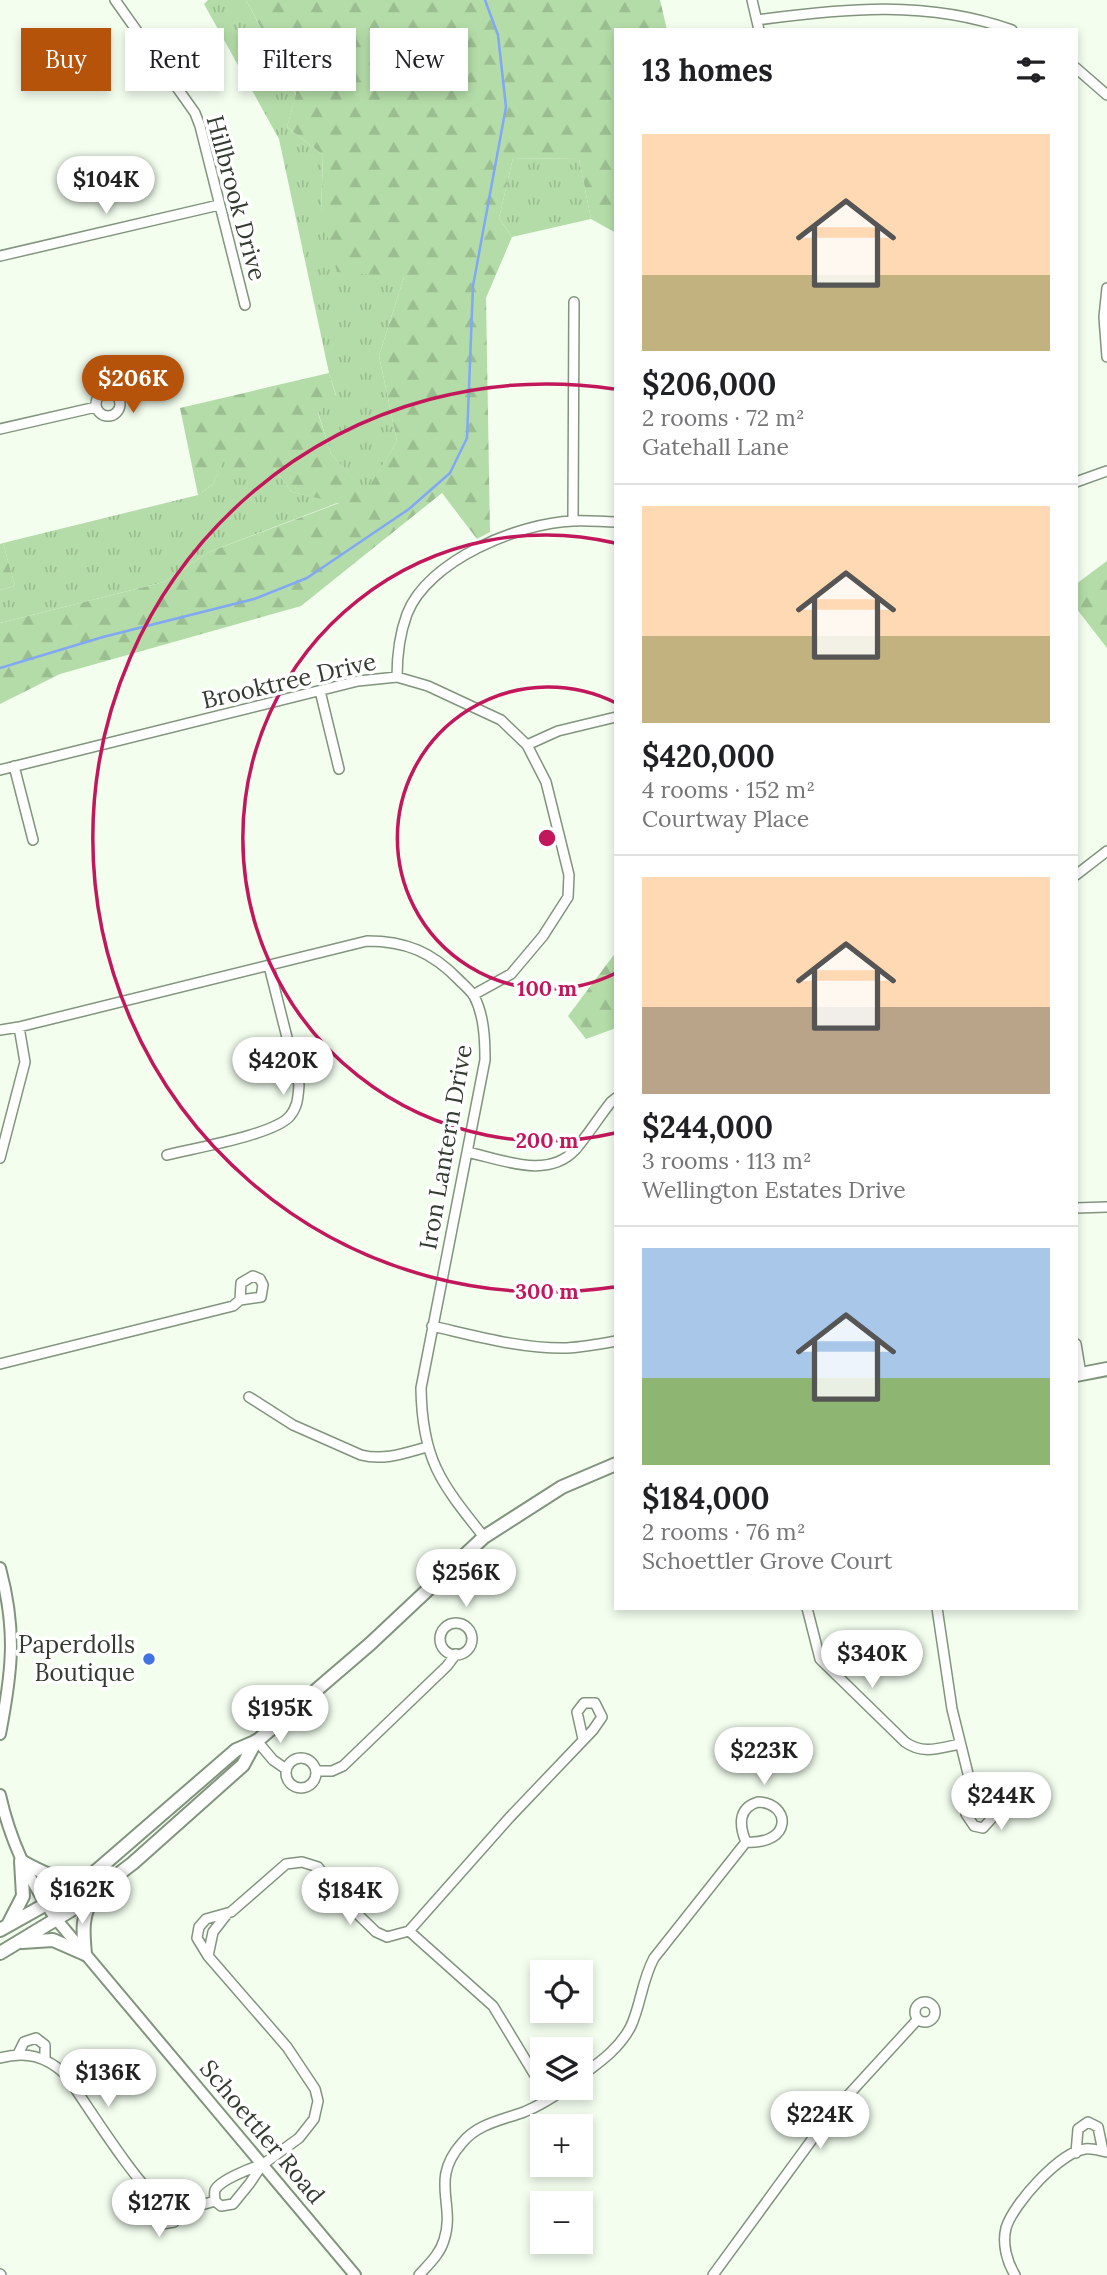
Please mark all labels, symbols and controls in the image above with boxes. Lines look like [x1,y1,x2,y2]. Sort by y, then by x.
chip: Buy [21,28,111,91]
chip: Rent [125,28,224,91]
chip: Filters [238,28,356,91]
chip: New [370,28,468,91]
text: 13 homes [642,51,773,89]
icon: filters [1012,51,1050,89]
street label: Hillbrook Drive [200,112,273,284]
pin: $104K [57,156,155,216]
text: $104K [73,164,139,193]
icon: home [783,180,909,306]
pin: $206K [84,356,182,415]
text: $206K [98,363,168,392]
text: $206,000 [642,365,776,403]
text: 2 rooms · 72 m² [642,403,805,432]
text: Gatehall Lane [642,432,789,461]
icon: home [783,552,909,678]
street label: Brooktree Drive [199,645,379,716]
text: $420,000 [642,737,775,775]
text: 4 rooms · 152 m² [642,775,815,804]
text: Courtway Place [642,804,809,833]
centre of rings [535,826,559,850]
icon: home [783,923,909,1049]
text: 100 m [517,975,577,1002]
pin: $420K [234,1038,332,1097]
street label: Iron Lantern Drive [412,1042,479,1252]
text: $420K [248,1045,318,1074]
text: $244,000 [642,1108,773,1146]
text: 200 m [516,1127,578,1154]
text: 3 rooms · 113 m² [642,1146,812,1175]
text: Wellington Estates Drive [642,1175,906,1204]
text: 300 m [515,1278,579,1305]
icon: home [783,1294,909,1420]
text: $184,000 [642,1479,770,1517]
text: 2 rooms · 76 m² [642,1517,806,1546]
text: Schoettler Grove Court [642,1546,893,1575]
pin: $256K [417,1550,515,1609]
text: $256K [432,1557,500,1586]
place label: Paperdolls Boutique [18,1629,135,1688]
pin: $340K [823,1630,921,1690]
text: $340K [837,1638,907,1667]
marker: Paperdolls Boutique [141,1651,157,1667]
pin: $195K [231,1686,329,1745]
text: $195K [248,1693,312,1722]
pin: $223K [715,1728,813,1787]
text: $223K [730,1735,798,1764]
pin: $244K [952,1772,1050,1832]
text: $244K [967,1780,1035,1809]
pin: $162K [33,1867,131,1926]
pin: $184K [301,1868,399,1927]
text: $162K [50,1874,114,1903]
text: $184K [318,1875,382,1904]
map controls [530,1960,593,2254]
button: locate [530,1960,593,2023]
button: layers [530,2037,593,2100]
pin: $136K [59,2050,157,2109]
street label: Schoettler Road [193,2053,332,2210]
text: $136K [75,2057,141,2086]
pin: $224K [771,2092,869,2151]
text: $224K [787,2099,854,2128]
button: + [530,2114,593,2177]
pin: $127K [110,2180,208,2239]
text: $127K [128,2187,190,2216]
button: − [530,2191,593,2254]

